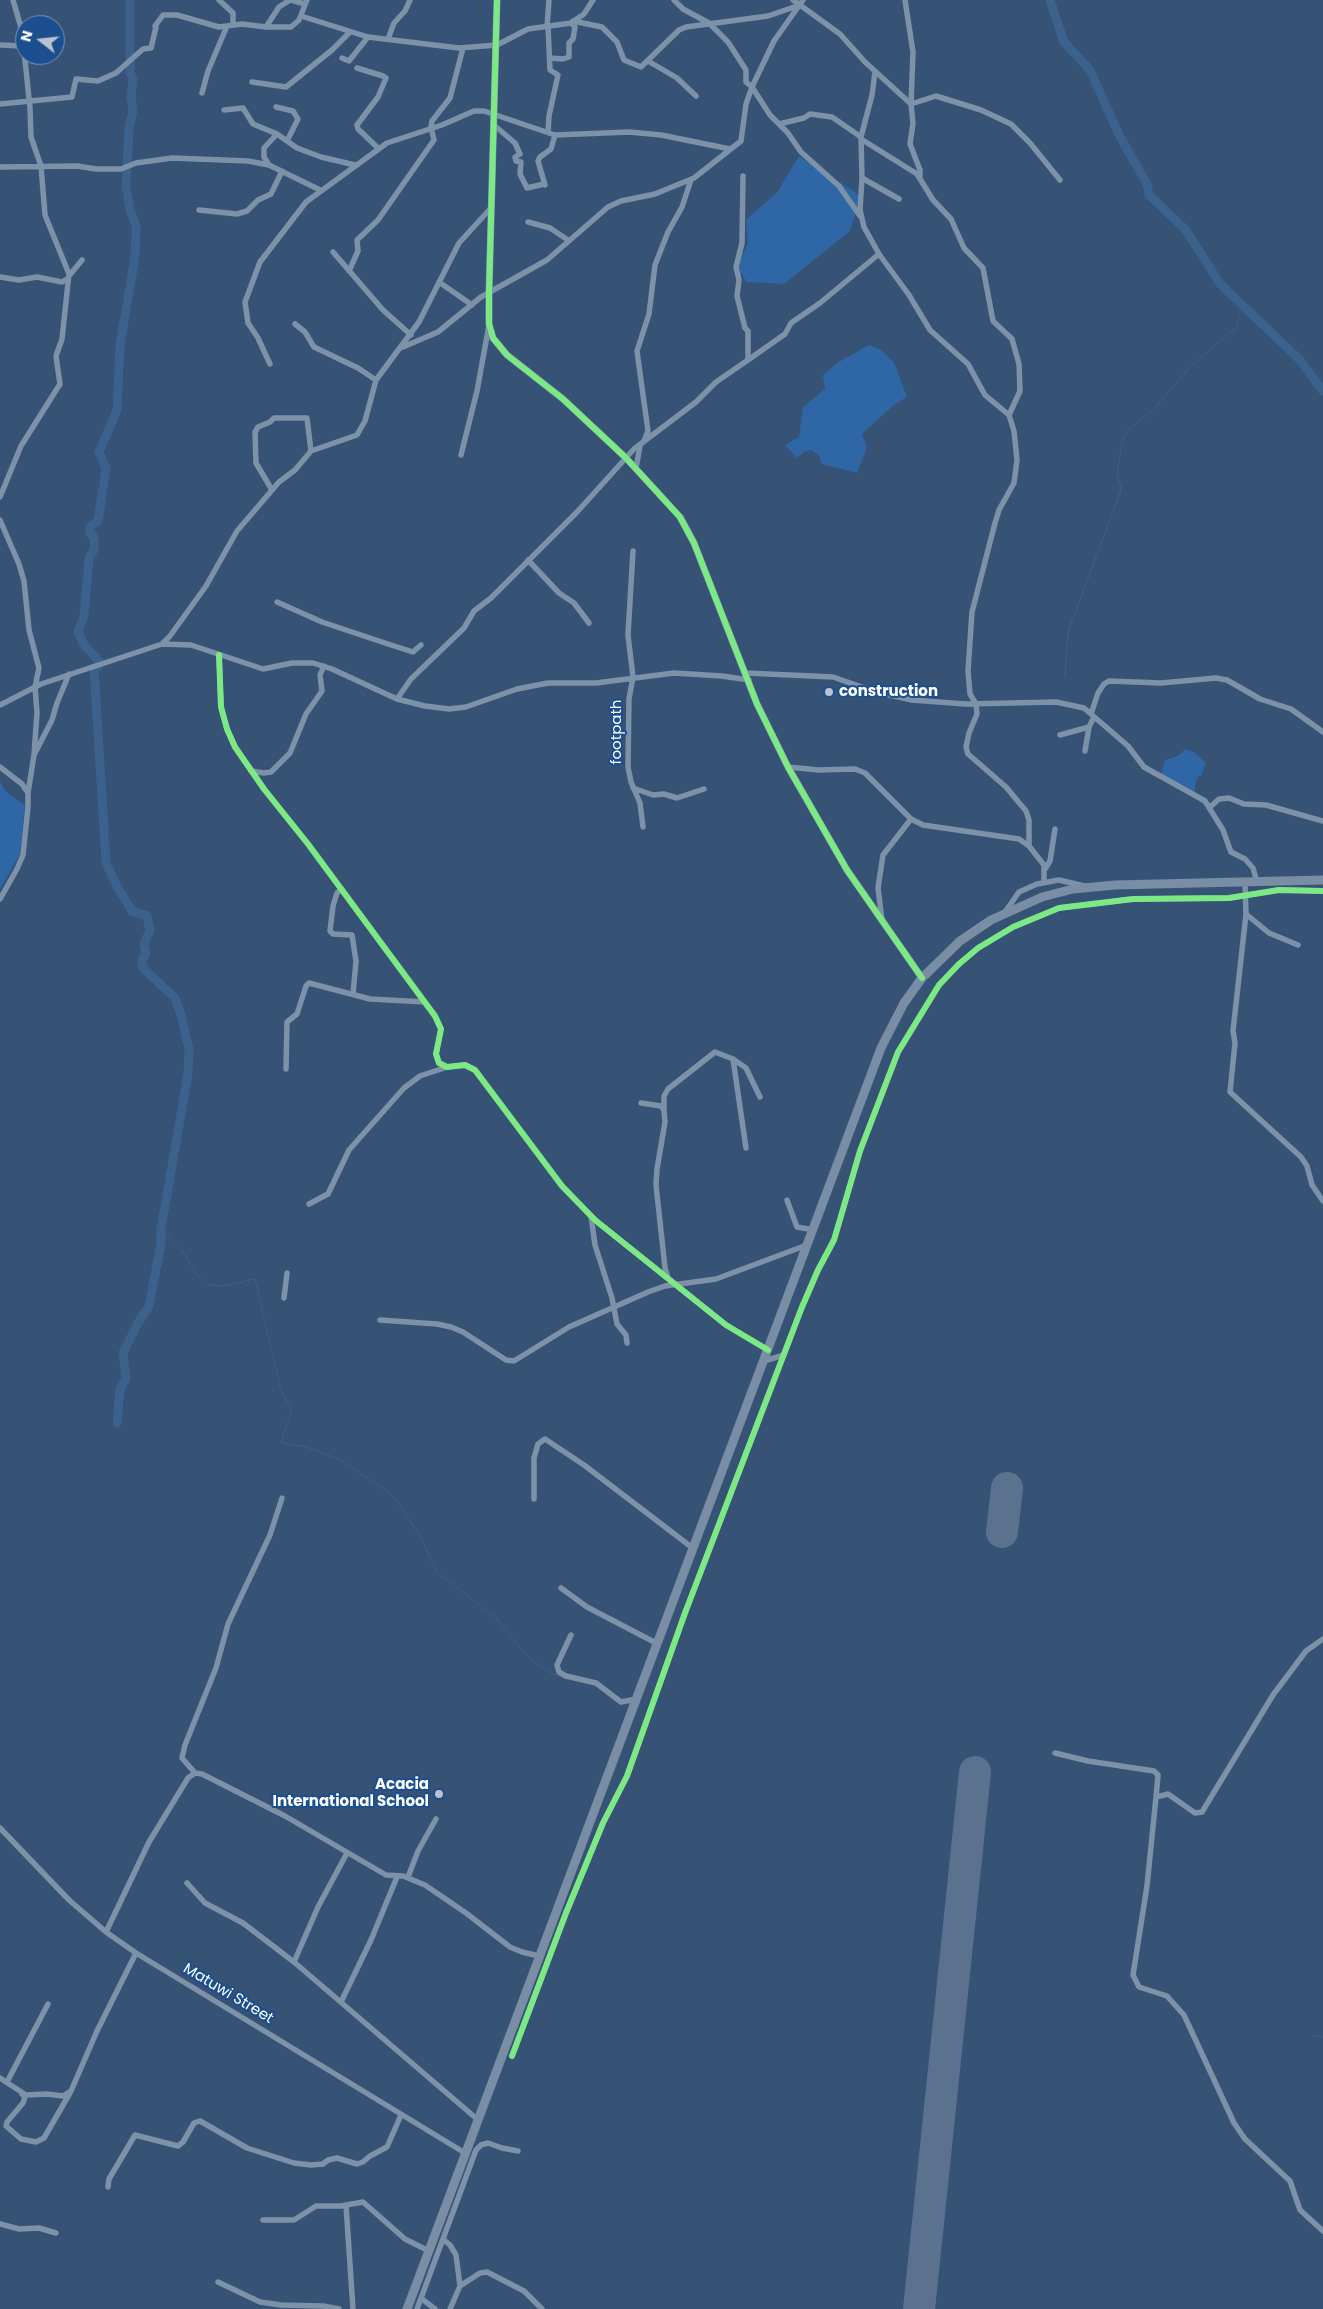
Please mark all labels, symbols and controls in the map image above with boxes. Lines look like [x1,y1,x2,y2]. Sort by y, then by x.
north arrow [15,15,65,65]
text: N [15,28,38,44]
place label: construction [839,683,938,701]
marker: construction [823,686,835,698]
street label: footpath [608,700,626,764]
place label: Acacia International School [273,1776,429,1811]
marker: Acacia International School [433,1788,445,1800]
street label: Matuwi Street [180,1960,276,2028]

